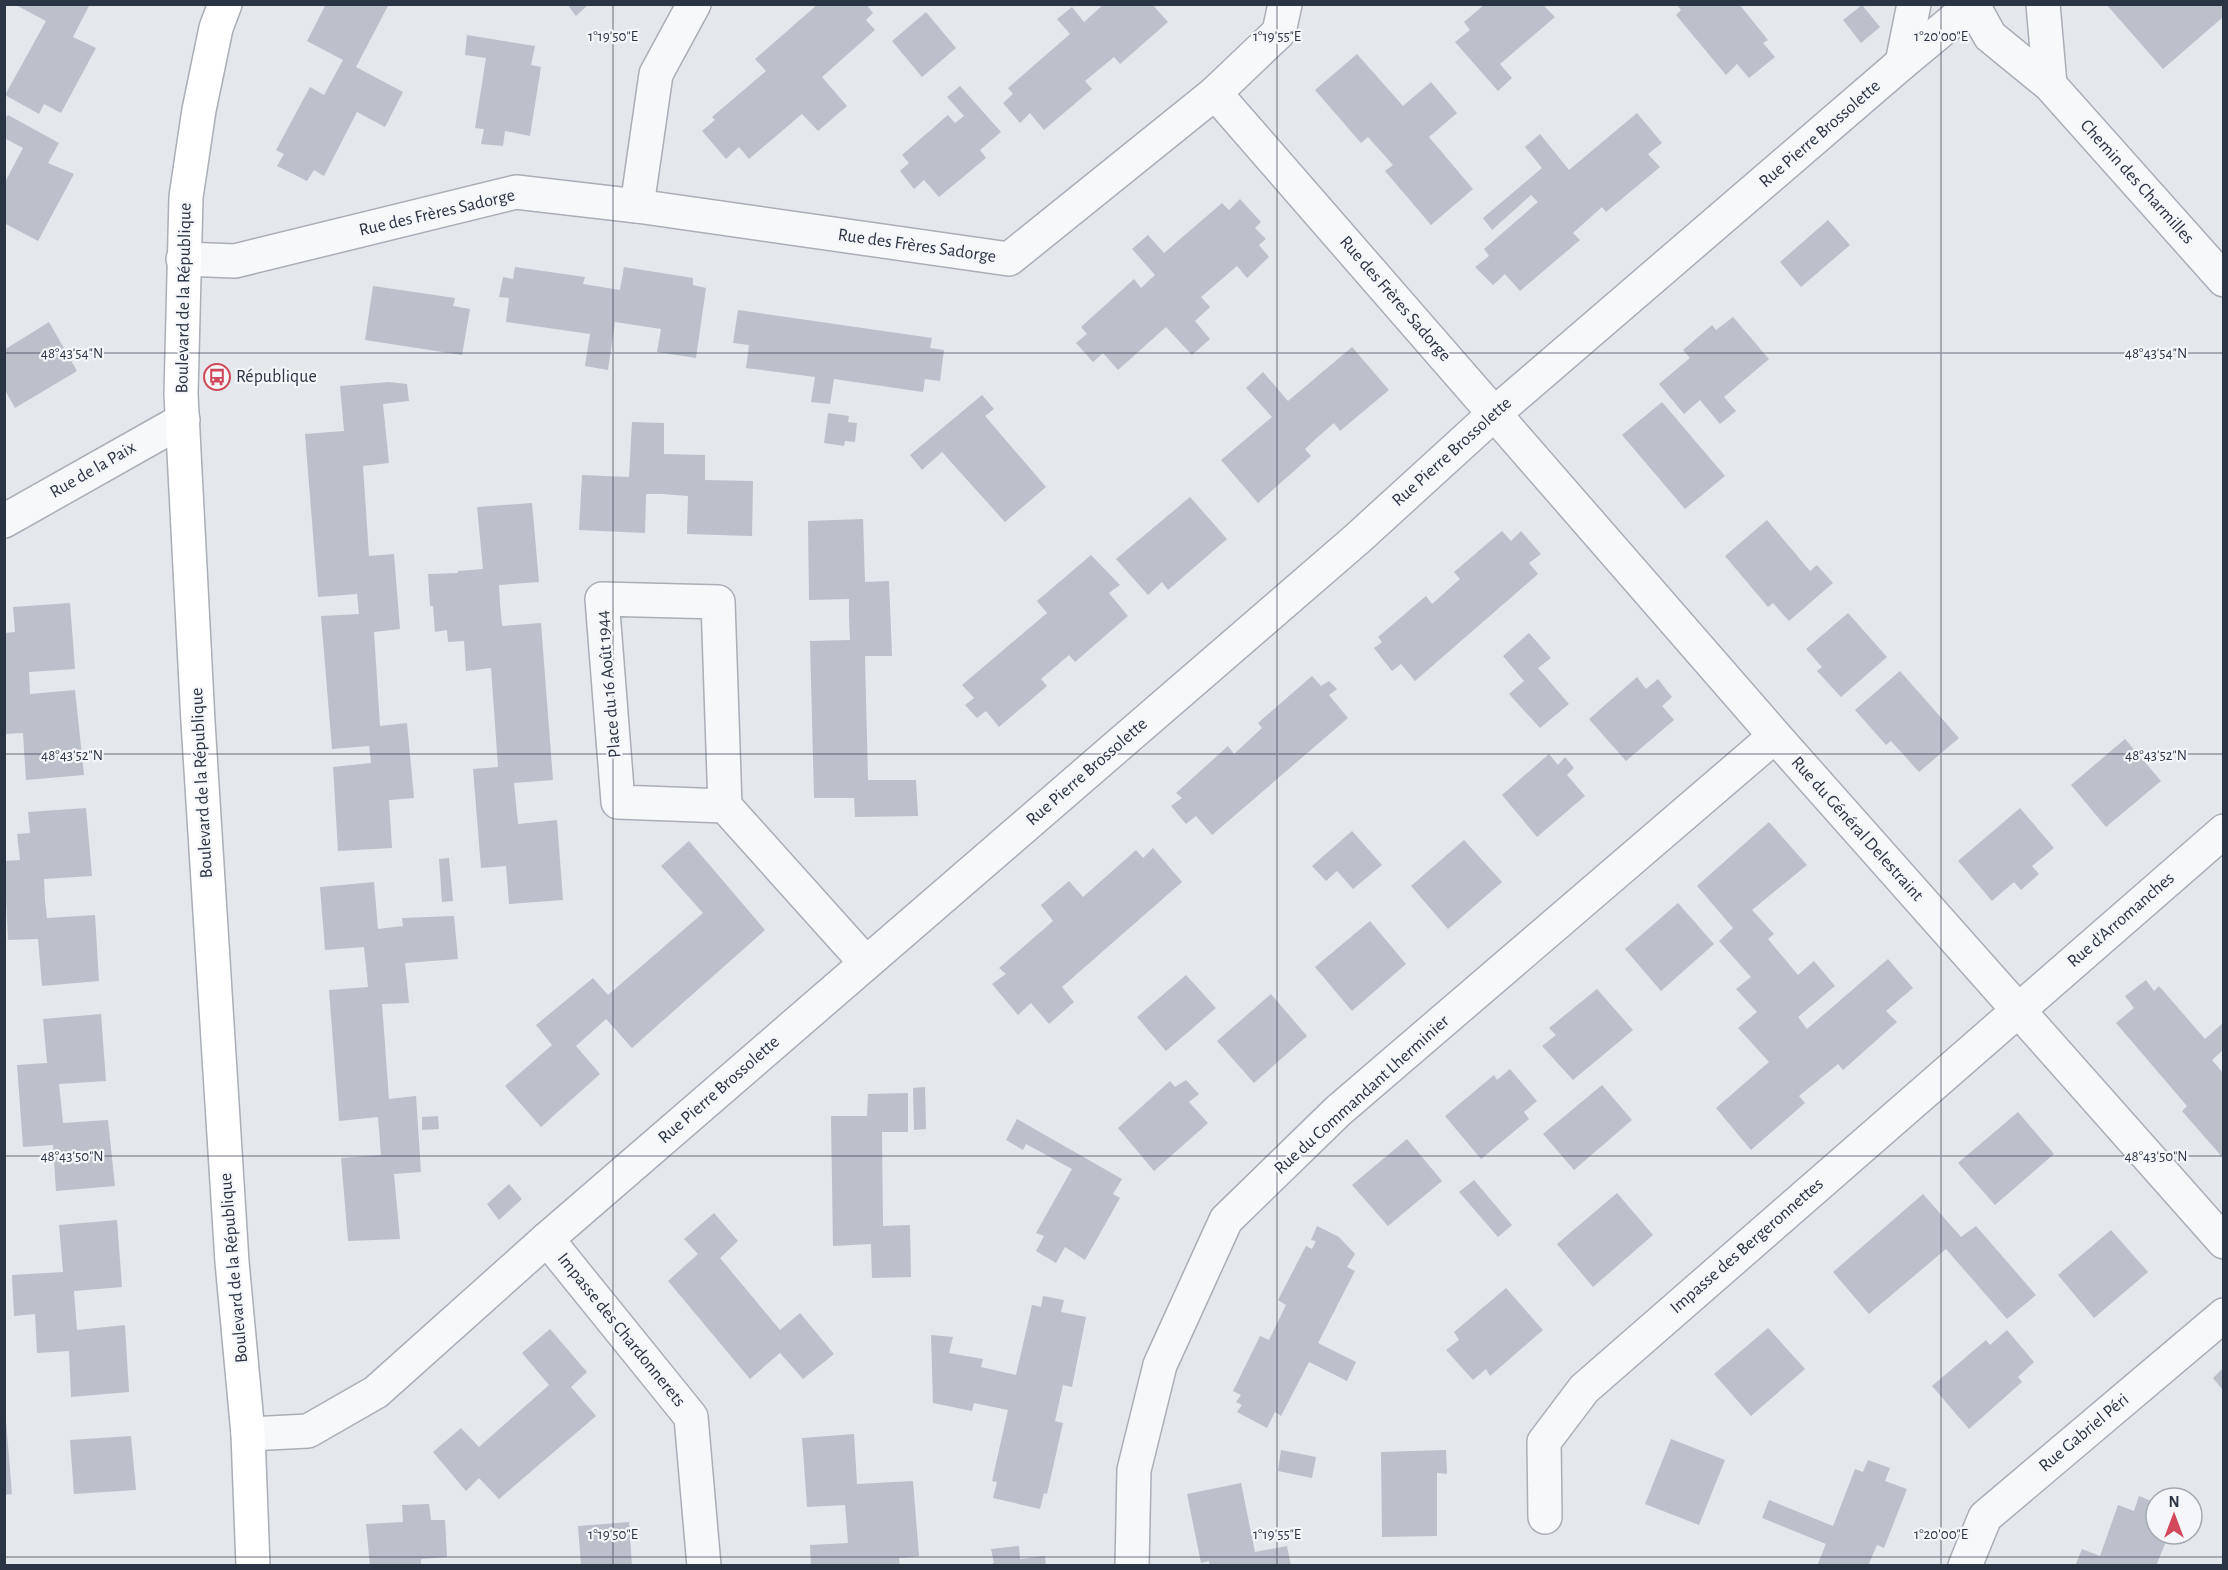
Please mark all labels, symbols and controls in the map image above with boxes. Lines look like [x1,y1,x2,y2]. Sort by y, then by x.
text: 1°19'50"E [588,29,638,44]
text: 1°19'55"E [1253,29,1301,44]
text: 1°20'00"E [1914,29,1968,44]
street label: Rue Pierre Brossolette [1756,77,1884,191]
street label: Chemin des Charmilles [2077,116,2197,248]
street label: Rue des Frères Sadorge [357,186,517,240]
street label: Boulevard de la République [173,202,195,394]
street label: Rue des Frères Sadorge [837,226,997,266]
street label: Rue des Frères Sadorge [1336,233,1454,365]
text: 48°43'54"N [41,346,103,361]
text: 48°43'54"N [2125,346,2187,361]
bus stop icon: République [202,362,232,392]
place label: République [236,368,317,386]
street label: Rue Pierre Brossolette [1389,394,1515,510]
street label: Rue de la Paix [47,438,139,502]
street label: Place du 16 Août 1944 [594,609,624,759]
street label: Boulevard de la République [188,687,216,879]
street label: Rue Pierre Brossolette [1023,715,1151,829]
text: 48°43'52"N [41,748,103,763]
text: 48°43'52"N [2125,748,2187,763]
street label: Rue du Général Delestraint [1788,753,1927,905]
street label: Rue d'Arromanches [2064,869,2178,971]
street label: Rue du Commandant Lherminier [1271,1012,1453,1178]
street label: Rue Pierre Brossolette [655,1033,783,1147]
text: 48°43'50"N [40,1149,104,1164]
text: 48°43'50"N [2124,1149,2188,1164]
street label: Boulevard de la République [217,1172,251,1364]
street label: Impasse des Bergeronnettes [1667,1175,1827,1317]
street label: Impasse des Chardonnerets [554,1250,688,1410]
street label: Rue Gabriel Péri [2036,1390,2132,1476]
north arrow [2144,1486,2204,1546]
text: N [2168,1494,2180,1510]
text: 1°19'50"E [588,1527,638,1542]
text: 1°19'55"E [1253,1527,1301,1542]
text: 1°20'00"E [1914,1527,1968,1542]

